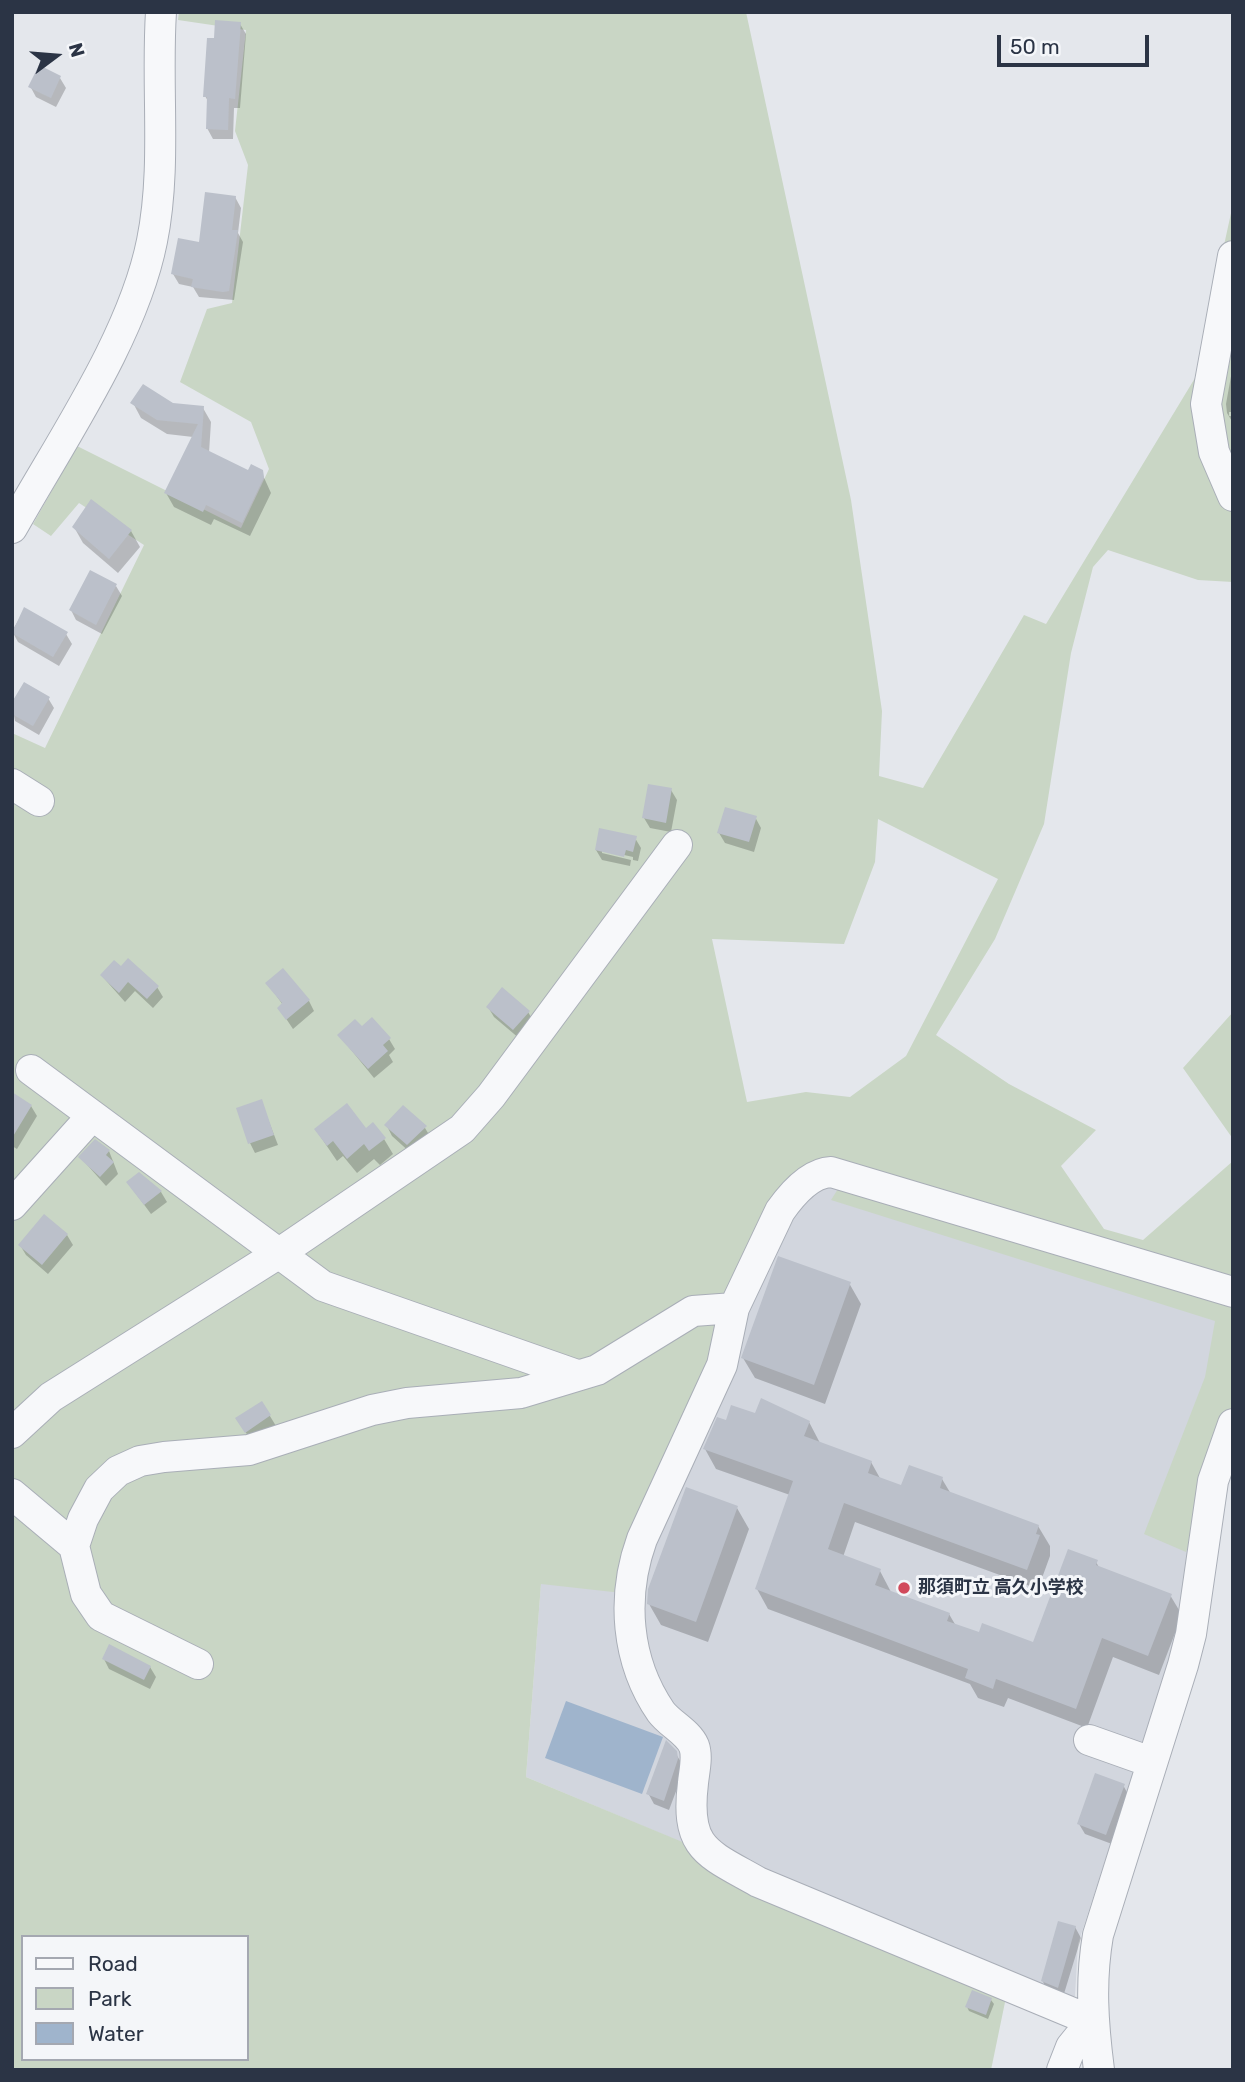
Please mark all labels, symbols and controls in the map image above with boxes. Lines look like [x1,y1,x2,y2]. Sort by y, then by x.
north arrow [21,21,91,91]
scale bar [1000,21,1152,65]
text: 50 m [1010,34,1060,59]
text: N [64,40,90,60]
place label: 那須町立 高久小学校 [918,1577,1084,1599]
marker: 那須町立 高久小学校 [896,1580,912,1596]
legend [21,1935,248,2061]
text: Road [88,1951,138,1976]
text: Park [88,1986,132,2011]
text: Water [88,2021,144,2046]

